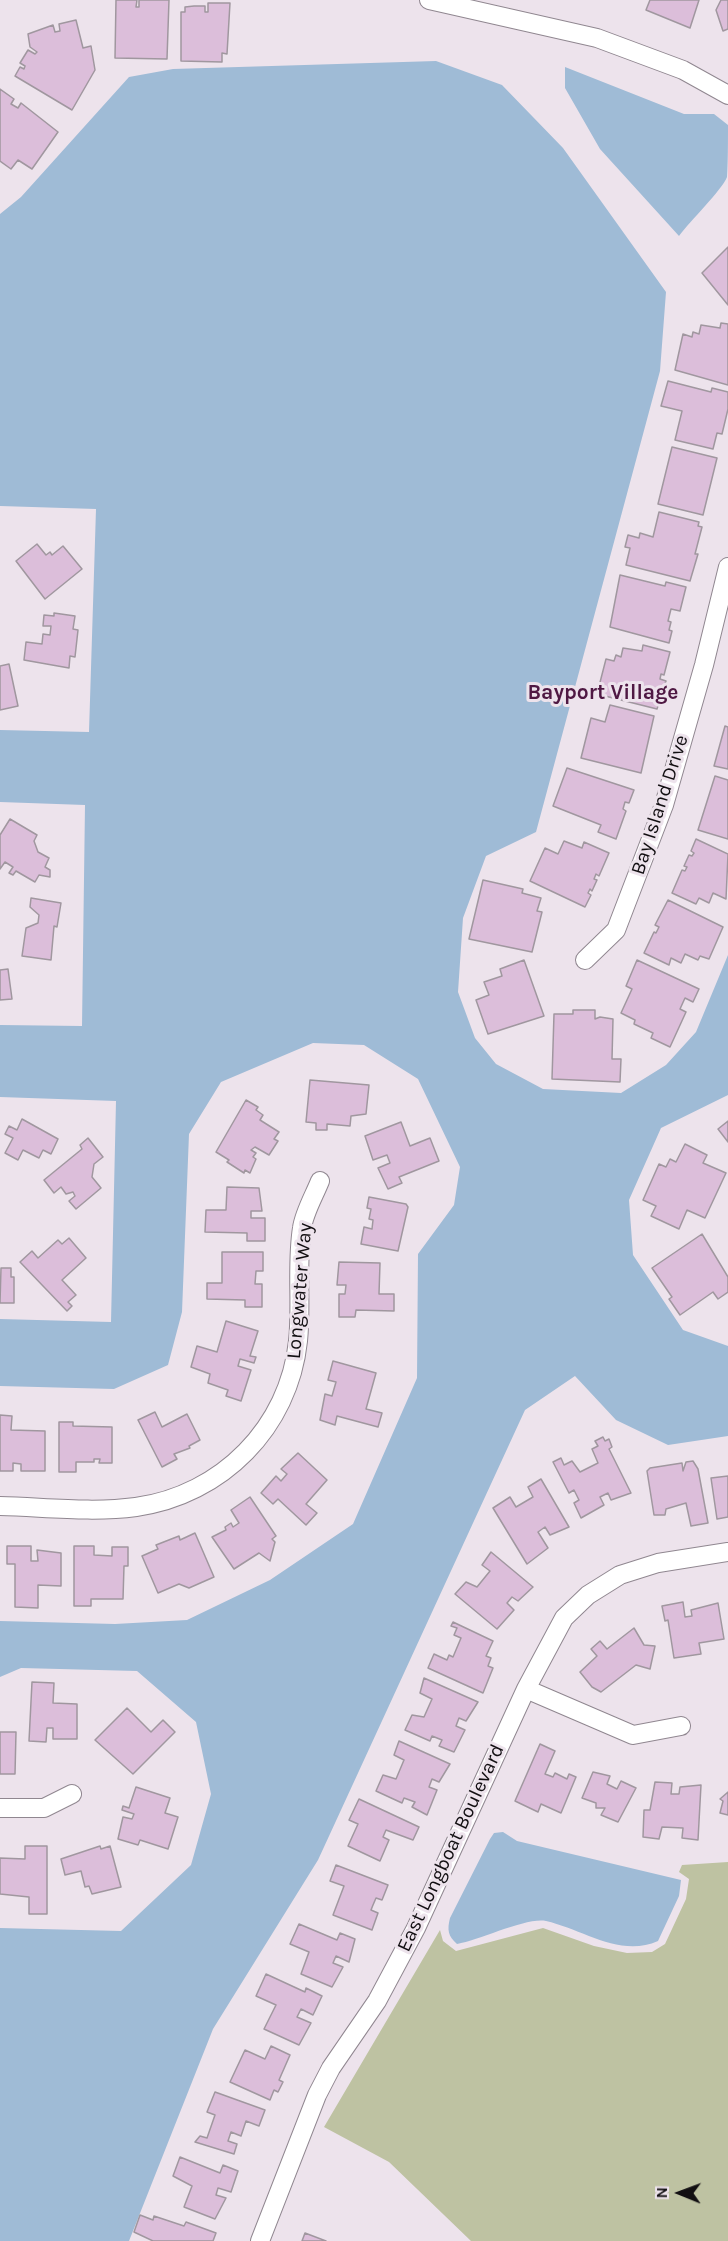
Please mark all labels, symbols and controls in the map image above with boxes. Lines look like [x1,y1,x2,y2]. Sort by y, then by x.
district label: Bayport Village [528,680,678,706]
street label: Bay Island Drive [626,732,694,878]
street label: Longwater Way [282,1222,318,1360]
street label: East Longboat Boulevard [392,1740,510,1956]
north arrow [650,2163,710,2223]
text: N [652,2187,671,2199]

